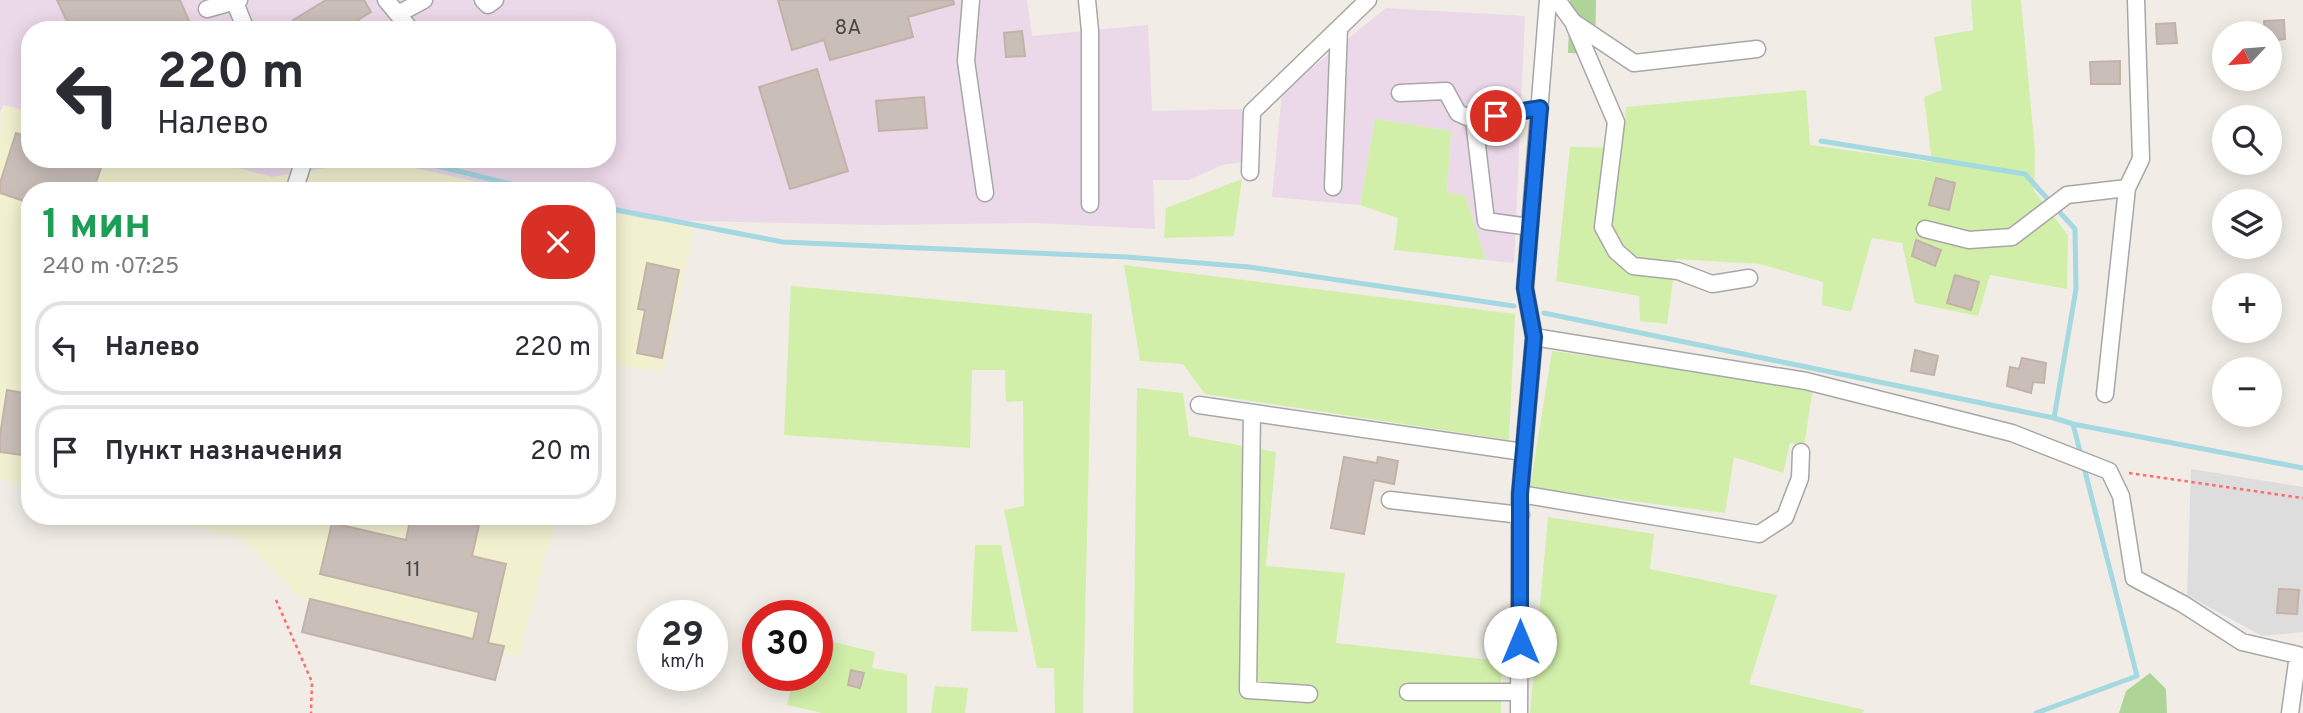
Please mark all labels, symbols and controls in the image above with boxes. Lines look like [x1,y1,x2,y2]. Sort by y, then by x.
house number: 8А [835,15,861,42]
north arrow [2212,21,2282,91]
map controls [2212,21,2282,427]
text: 220 m [157,44,304,106]
icon: left [42,49,133,140]
pin [1466,86,1526,146]
icon: arrive [1477,97,1515,135]
text: Налево [157,105,269,145]
button: search [2212,105,2282,175]
button: layers [2212,189,2282,259]
text: 1 мин [42,200,151,253]
button: close [521,205,595,279]
text: 240 m · 07:25 [42,253,179,282]
button: + [2212,273,2282,343]
icon: left [46,329,84,367]
text: Налево [105,332,200,365]
text: 220 m [514,332,591,365]
button: − [2212,357,2282,427]
icon: arrive [46,433,84,471]
text: Пункт назначения [105,436,343,469]
text: 20 m [530,436,591,469]
house number: 11 [405,557,421,584]
speed limit sign: 30 [742,600,833,691]
position arrow [1483,605,1557,679]
text: 29 [661,614,704,658]
text: km/h [661,651,704,674]

